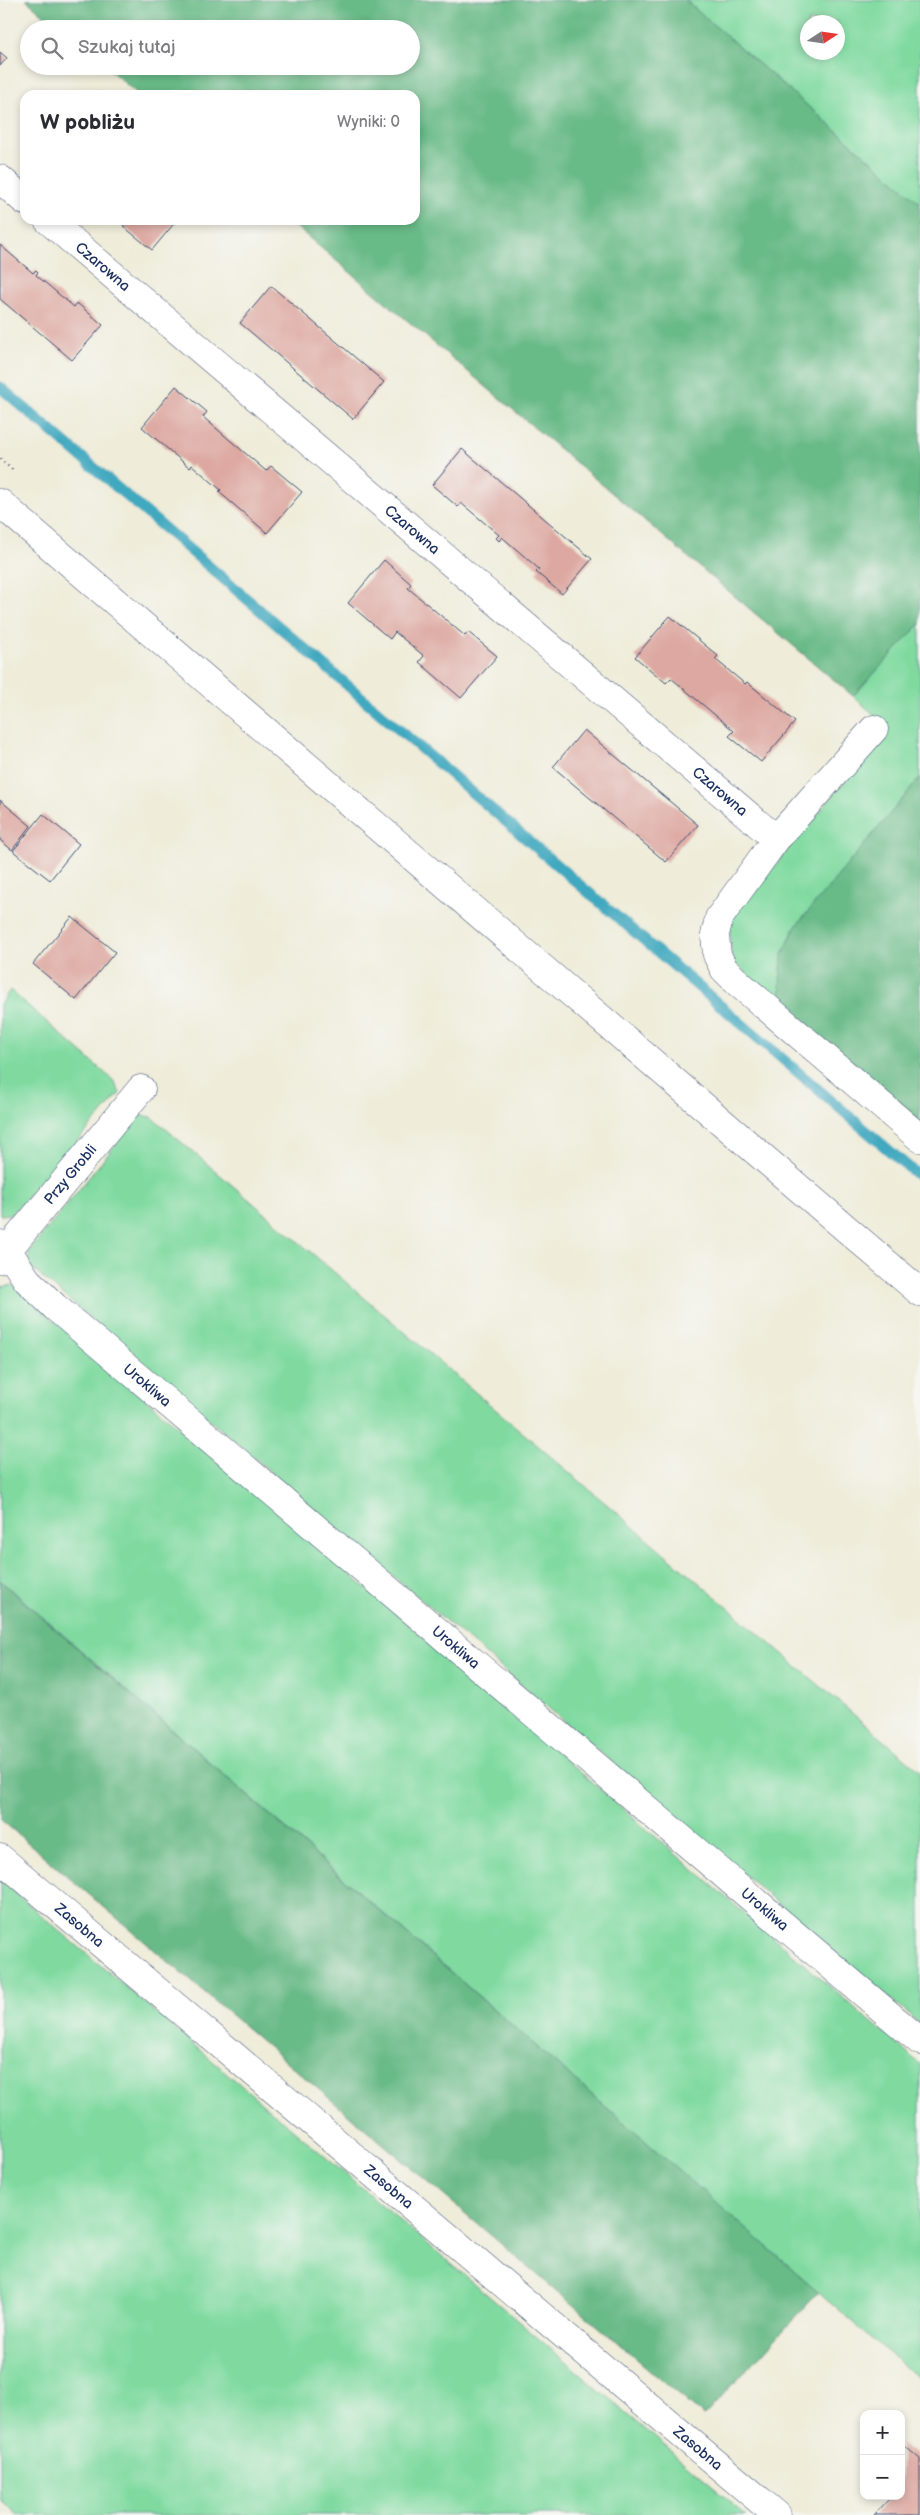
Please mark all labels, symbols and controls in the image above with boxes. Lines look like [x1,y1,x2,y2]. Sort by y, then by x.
north arrow [800,15,845,60]
search box [20,20,420,75]
icon: search [38,34,66,62]
text: Szukaj tutaj [78,36,175,59]
text: W pobliżu [40,110,135,135]
text: Wyniki: 0 [337,113,400,132]
street label: Czarowna [71,238,134,296]
street label: Czarowna [381,501,444,559]
street label: Czarowna [688,762,752,820]
street label: Przy Grobli [40,1140,101,1208]
street label: Urokliwa [119,1359,175,1411]
street label: Urokliwa [428,1621,484,1673]
street label: Urokliwa [737,1883,793,1935]
street label: Zasobna [50,1898,108,1951]
street label: Zasobna [359,2160,417,2213]
map controls [860,2410,905,2500]
button: + [860,2410,905,2455]
street label: Zasobna [668,2421,727,2474]
button: − [860,2455,905,2500]

